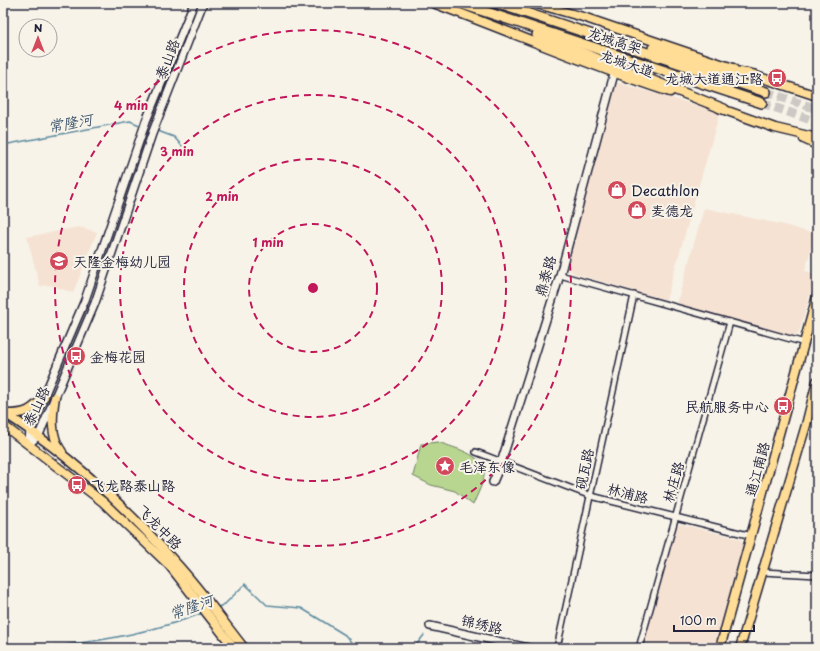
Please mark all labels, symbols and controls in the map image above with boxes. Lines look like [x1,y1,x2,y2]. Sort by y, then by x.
north arrow [18,18,58,58]
text: N [34,19,43,36]
street label: 龙城高架 [585,21,645,59]
street label: 泰山路 [150,36,184,82]
street label: 龙城大道 [597,44,657,82]
bus stop icon: 龙城大道通江路 [766,67,788,89]
place label: 龙城大道通江路 [665,68,763,89]
text: 4 min [114,96,148,114]
water label: 常隆河 [46,106,97,137]
text: 3 min [160,142,194,160]
shop icon: Decathlon [606,179,628,201]
place label: Decathlon [631,180,699,201]
text: 2 min [205,187,239,205]
shop icon: 麦德龙 [626,199,648,221]
place label: 麦德龙 [651,200,693,221]
text: 1 min [252,233,284,251]
school or university icon: 天隆金梅幼儿园 [48,250,70,272]
place label: 天隆金梅幼儿园 [73,251,171,272]
street label: 鼎泰路 [529,253,561,299]
centre of rings [306,281,320,295]
bus stop icon: 金梅花园 [65,345,87,367]
place label: 金梅花园 [90,346,146,367]
street label: 泰山路 [18,383,54,429]
bus stop icon: 民航服务中心 [772,395,794,417]
place label: 民航服务中心 [685,396,769,417]
street label: 通江南路 [740,439,774,499]
street label: 砚瓦路 [569,446,599,492]
place icon: 毛泽东像 [434,455,456,477]
place label: 毛泽东像 [459,456,515,477]
street label: 林庄路 [657,459,689,505]
bus stop icon: 飞龙路泰山路 [66,474,88,496]
place label: 飞龙路泰山路 [91,475,175,496]
street label: 林浦路 [605,477,651,509]
street label: 飞龙中路 [133,500,187,554]
water label: 常隆河 [166,587,219,624]
scale bar [674,607,754,633]
street label: 锦绣路 [459,609,505,639]
text: 100 m [680,611,717,629]

